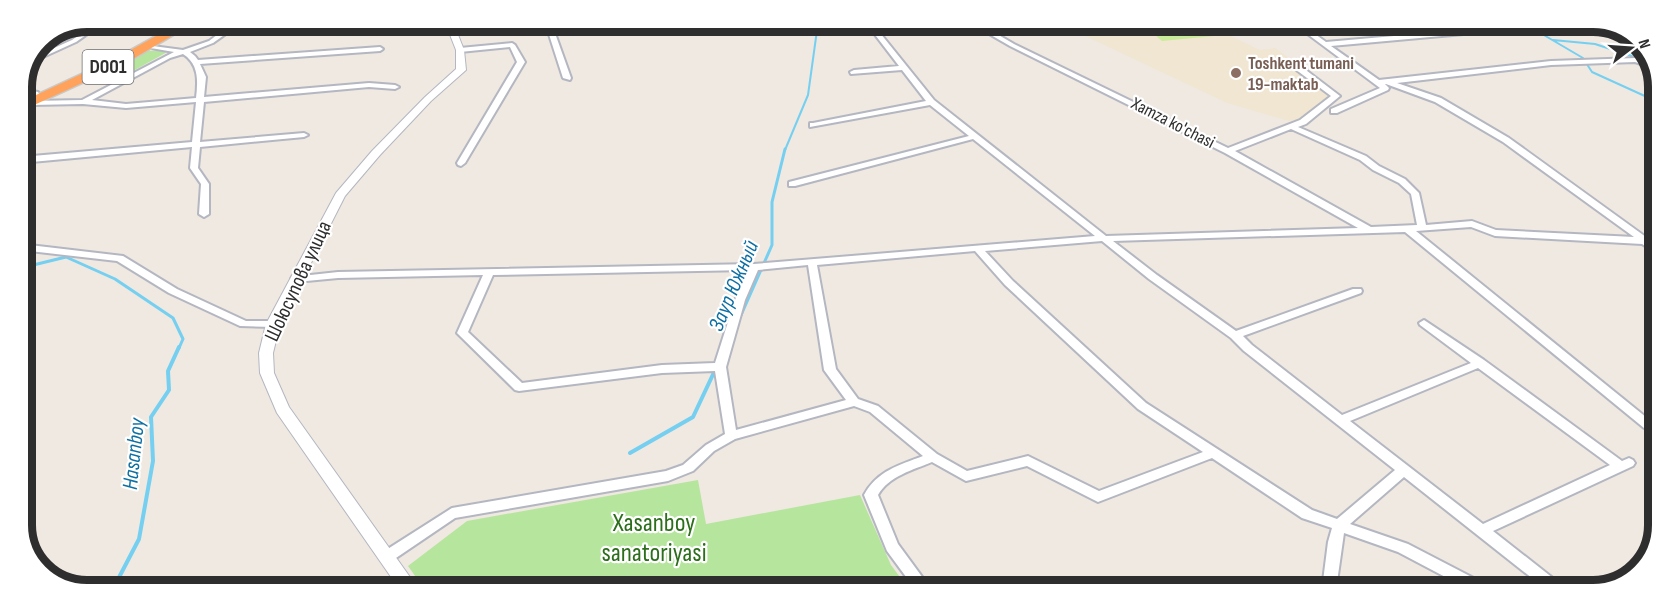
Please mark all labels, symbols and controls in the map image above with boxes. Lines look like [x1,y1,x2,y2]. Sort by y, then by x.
north arrow [1601,18,1661,78]
text: N [1634,37,1654,51]
road number: D001 [82,50,134,84]
place label: Toshkent tumani 19-maktab [1248,53,1354,95]
marker: Toshkent tumani 19-maktab [1229,66,1243,80]
street label: Xamza ko'chasi [1127,93,1218,153]
street label: Шоюсупова улица [259,217,337,345]
water label: Заур Южный [703,237,765,335]
water label: Hasanboy [117,416,151,491]
park label: Xasanboy sanatoriyasi [601,508,707,569]

